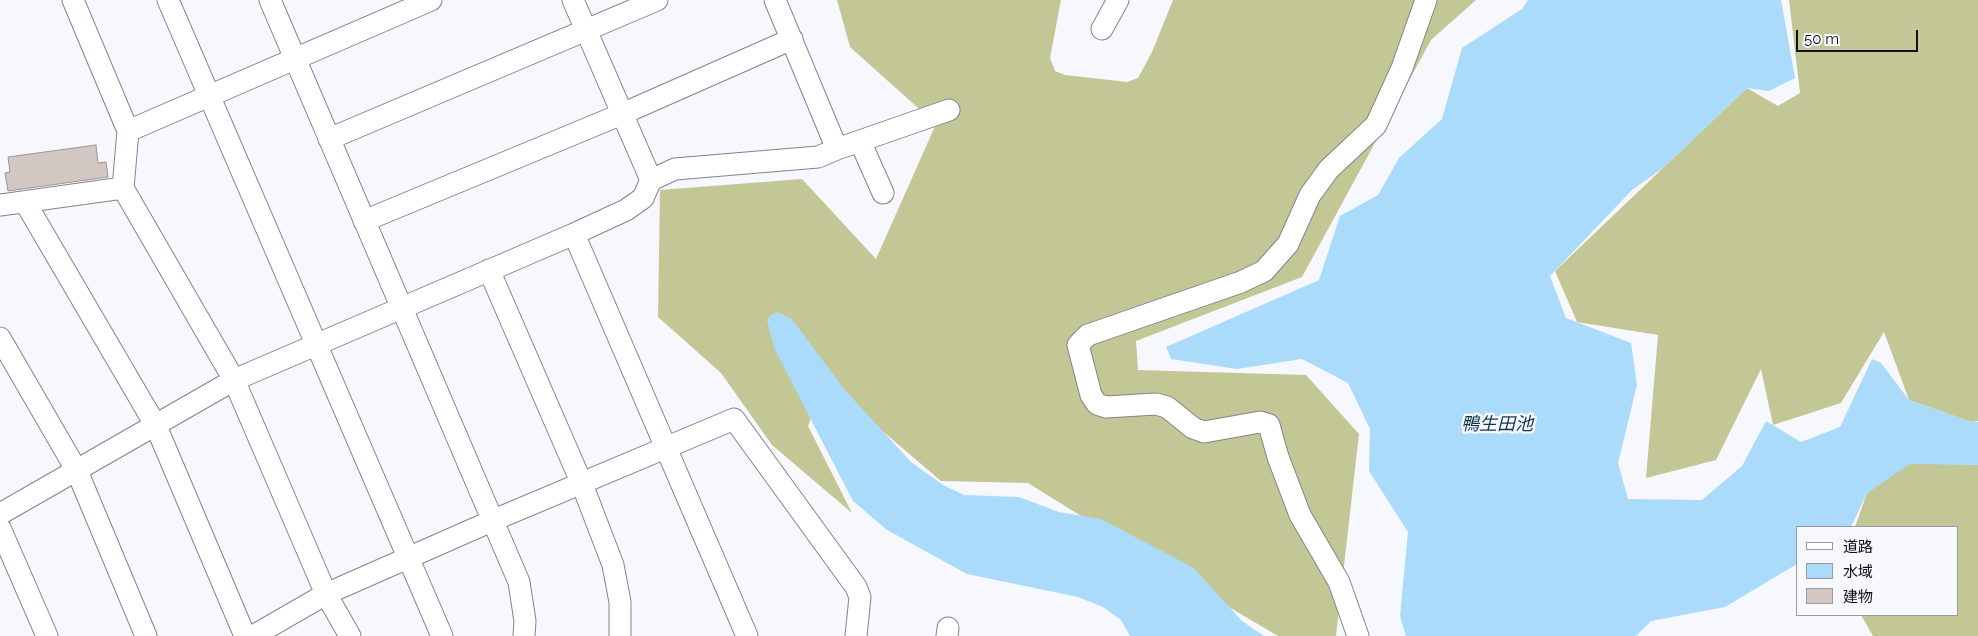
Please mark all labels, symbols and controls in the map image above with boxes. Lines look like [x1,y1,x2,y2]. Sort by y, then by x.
scale bar [1798,20,1920,52]
text: 50 m [1804,30,1839,48]
water label: 鴨生田池 [1461,414,1533,436]
legend [1796,526,1958,616]
text: 道路 [1843,538,1873,556]
text: 水域 [1843,563,1873,581]
text: 建物 [1843,588,1873,606]

